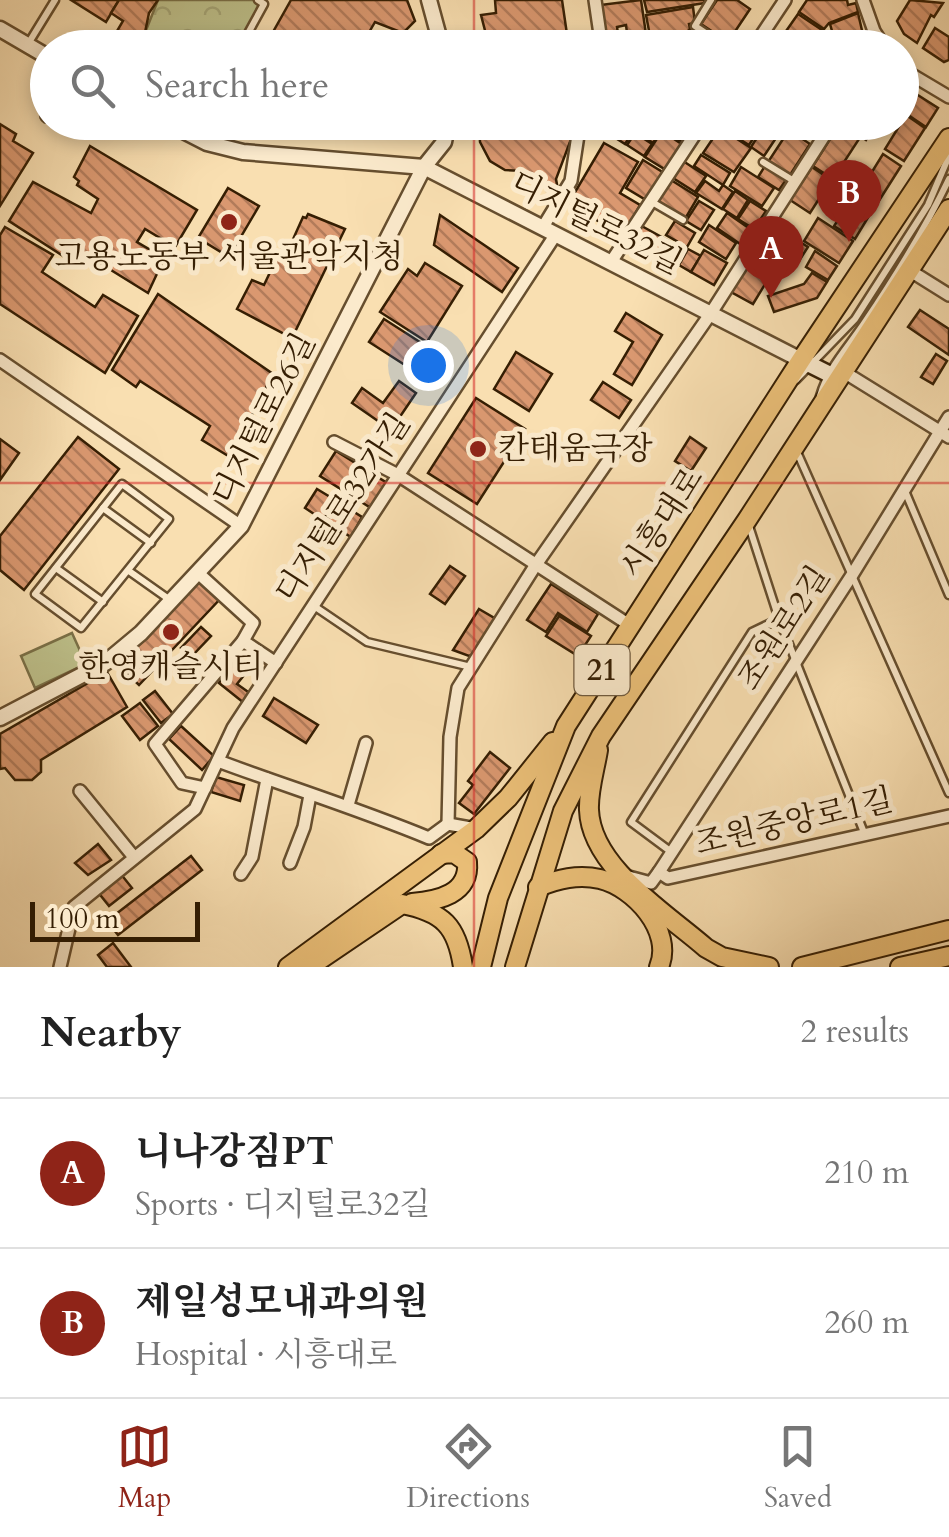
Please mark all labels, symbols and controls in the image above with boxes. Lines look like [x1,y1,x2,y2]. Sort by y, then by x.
search box [30,30,919,140]
icon: search [65,58,120,113]
text: Search here [145,59,329,111]
pin: B [816,160,882,242]
street label: 디지털로32길 [503,161,689,285]
marker: 고용노동부 서울관악지청 [218,211,240,233]
pin: A [738,216,804,298]
place label: 고용노동부 서울관악지청 [55,235,403,279]
street label: 디지털로26길 [202,326,326,512]
your location [403,340,454,391]
street label: 디지털로32가길 [265,404,421,612]
place label: 칸태움극장 [498,427,653,471]
marker: 칸태움극장 [467,438,489,460]
street label: 시흥대로 [610,459,714,587]
street label: 조원로2길 [727,557,841,699]
marker: 한영캐슬시티 [160,621,182,643]
place label: 한영캐슬시티 [78,645,264,689]
road number: 21 [574,645,630,695]
street label: 조원중앙로1길 [691,778,897,866]
scale bar [30,897,200,941]
text: 100 m [45,900,119,938]
text: Nearby [40,1004,182,1061]
text: 2 results [801,1010,909,1054]
text: 니나강짐PT [135,1126,334,1178]
text: A [60,1151,85,1195]
text: 210 m [824,1151,909,1195]
text: Sports · 디지털로32길 [135,1183,431,1227]
text: 제일성모내과의원 [135,1276,429,1328]
text: B [61,1301,84,1345]
text: 260 m [824,1301,909,1345]
text: Hospital · 시흥대로 [135,1333,397,1377]
tab: Map [117,1419,172,1517]
tab: Directions [406,1419,530,1517]
tab: Saved [764,1419,832,1517]

